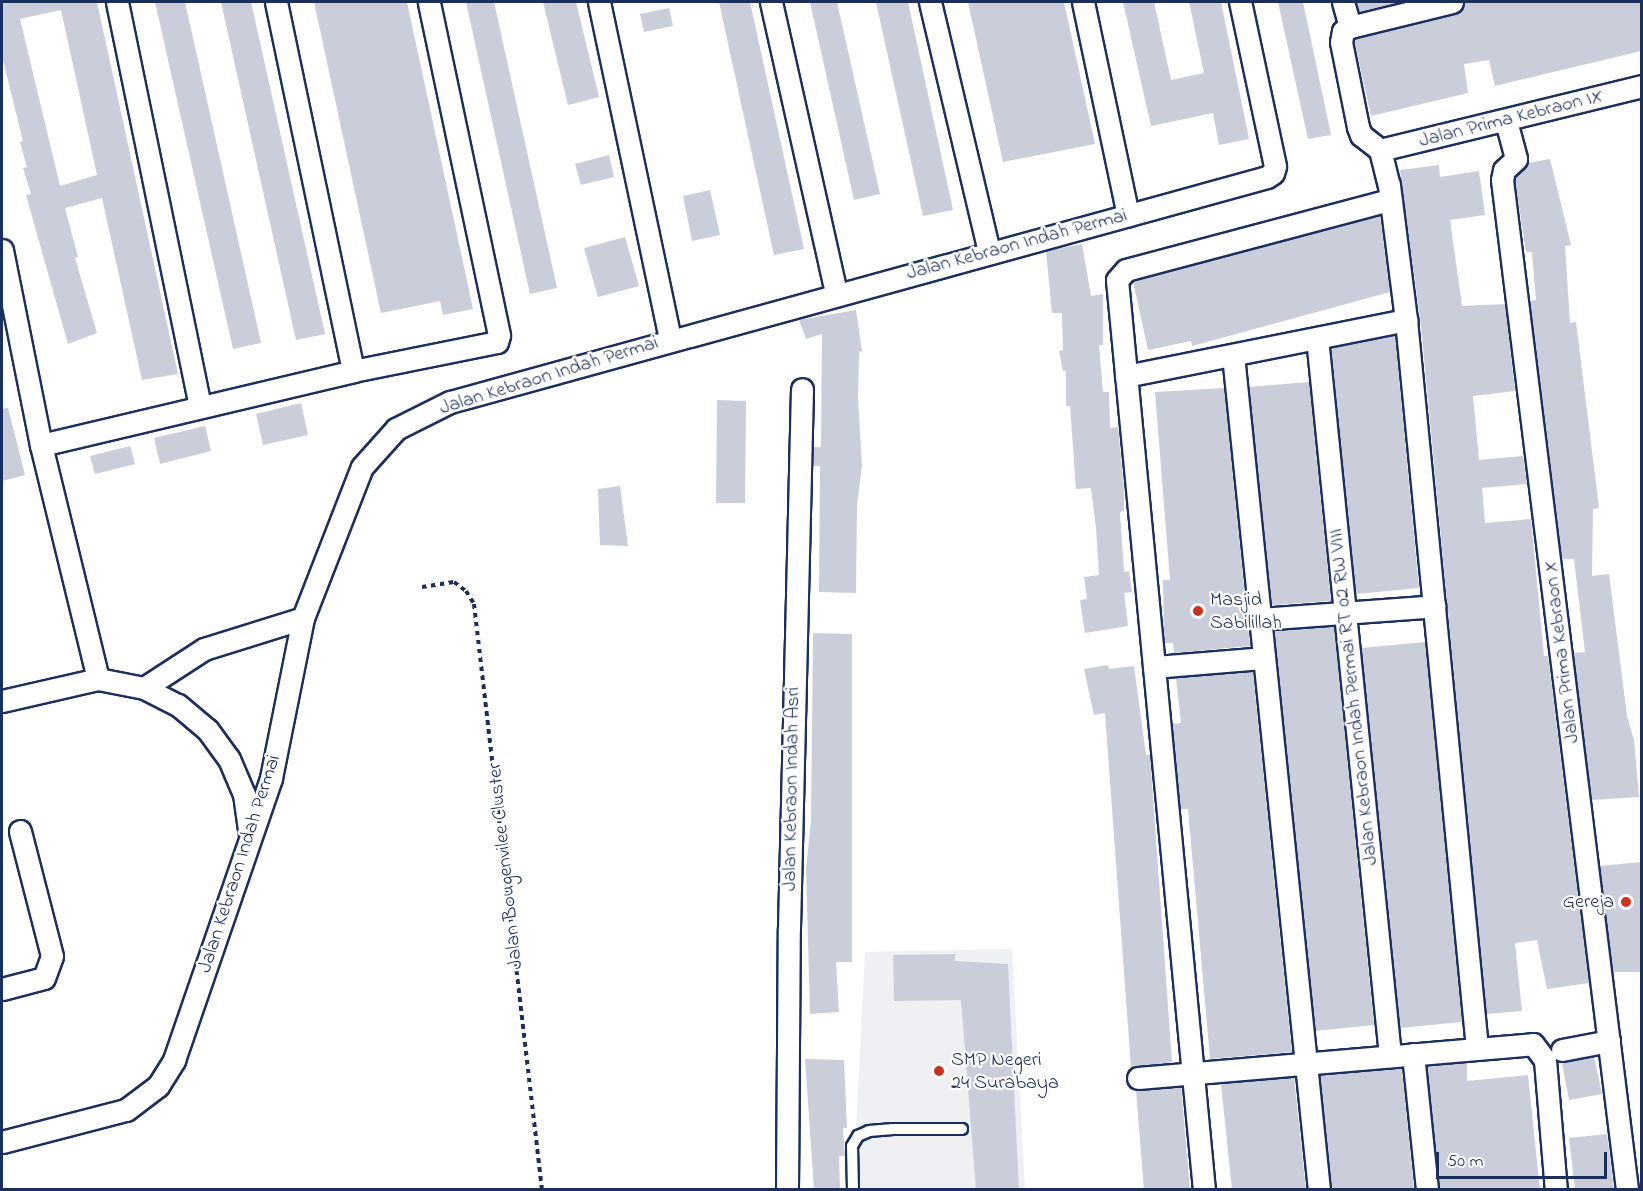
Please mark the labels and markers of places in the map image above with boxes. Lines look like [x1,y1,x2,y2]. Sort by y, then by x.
place label: Masjid Sabilillah [1210,588,1282,635]
marker: Masjid Sabilillah [1191,604,1205,618]
place label: Gereja [1563,890,1614,914]
marker: Gereja [1619,895,1633,909]
place label: SMP Negeri 24 Surabaya [951,1048,1059,1095]
marker: SMP Negeri 24 Surabaya [932,1064,946,1078]

